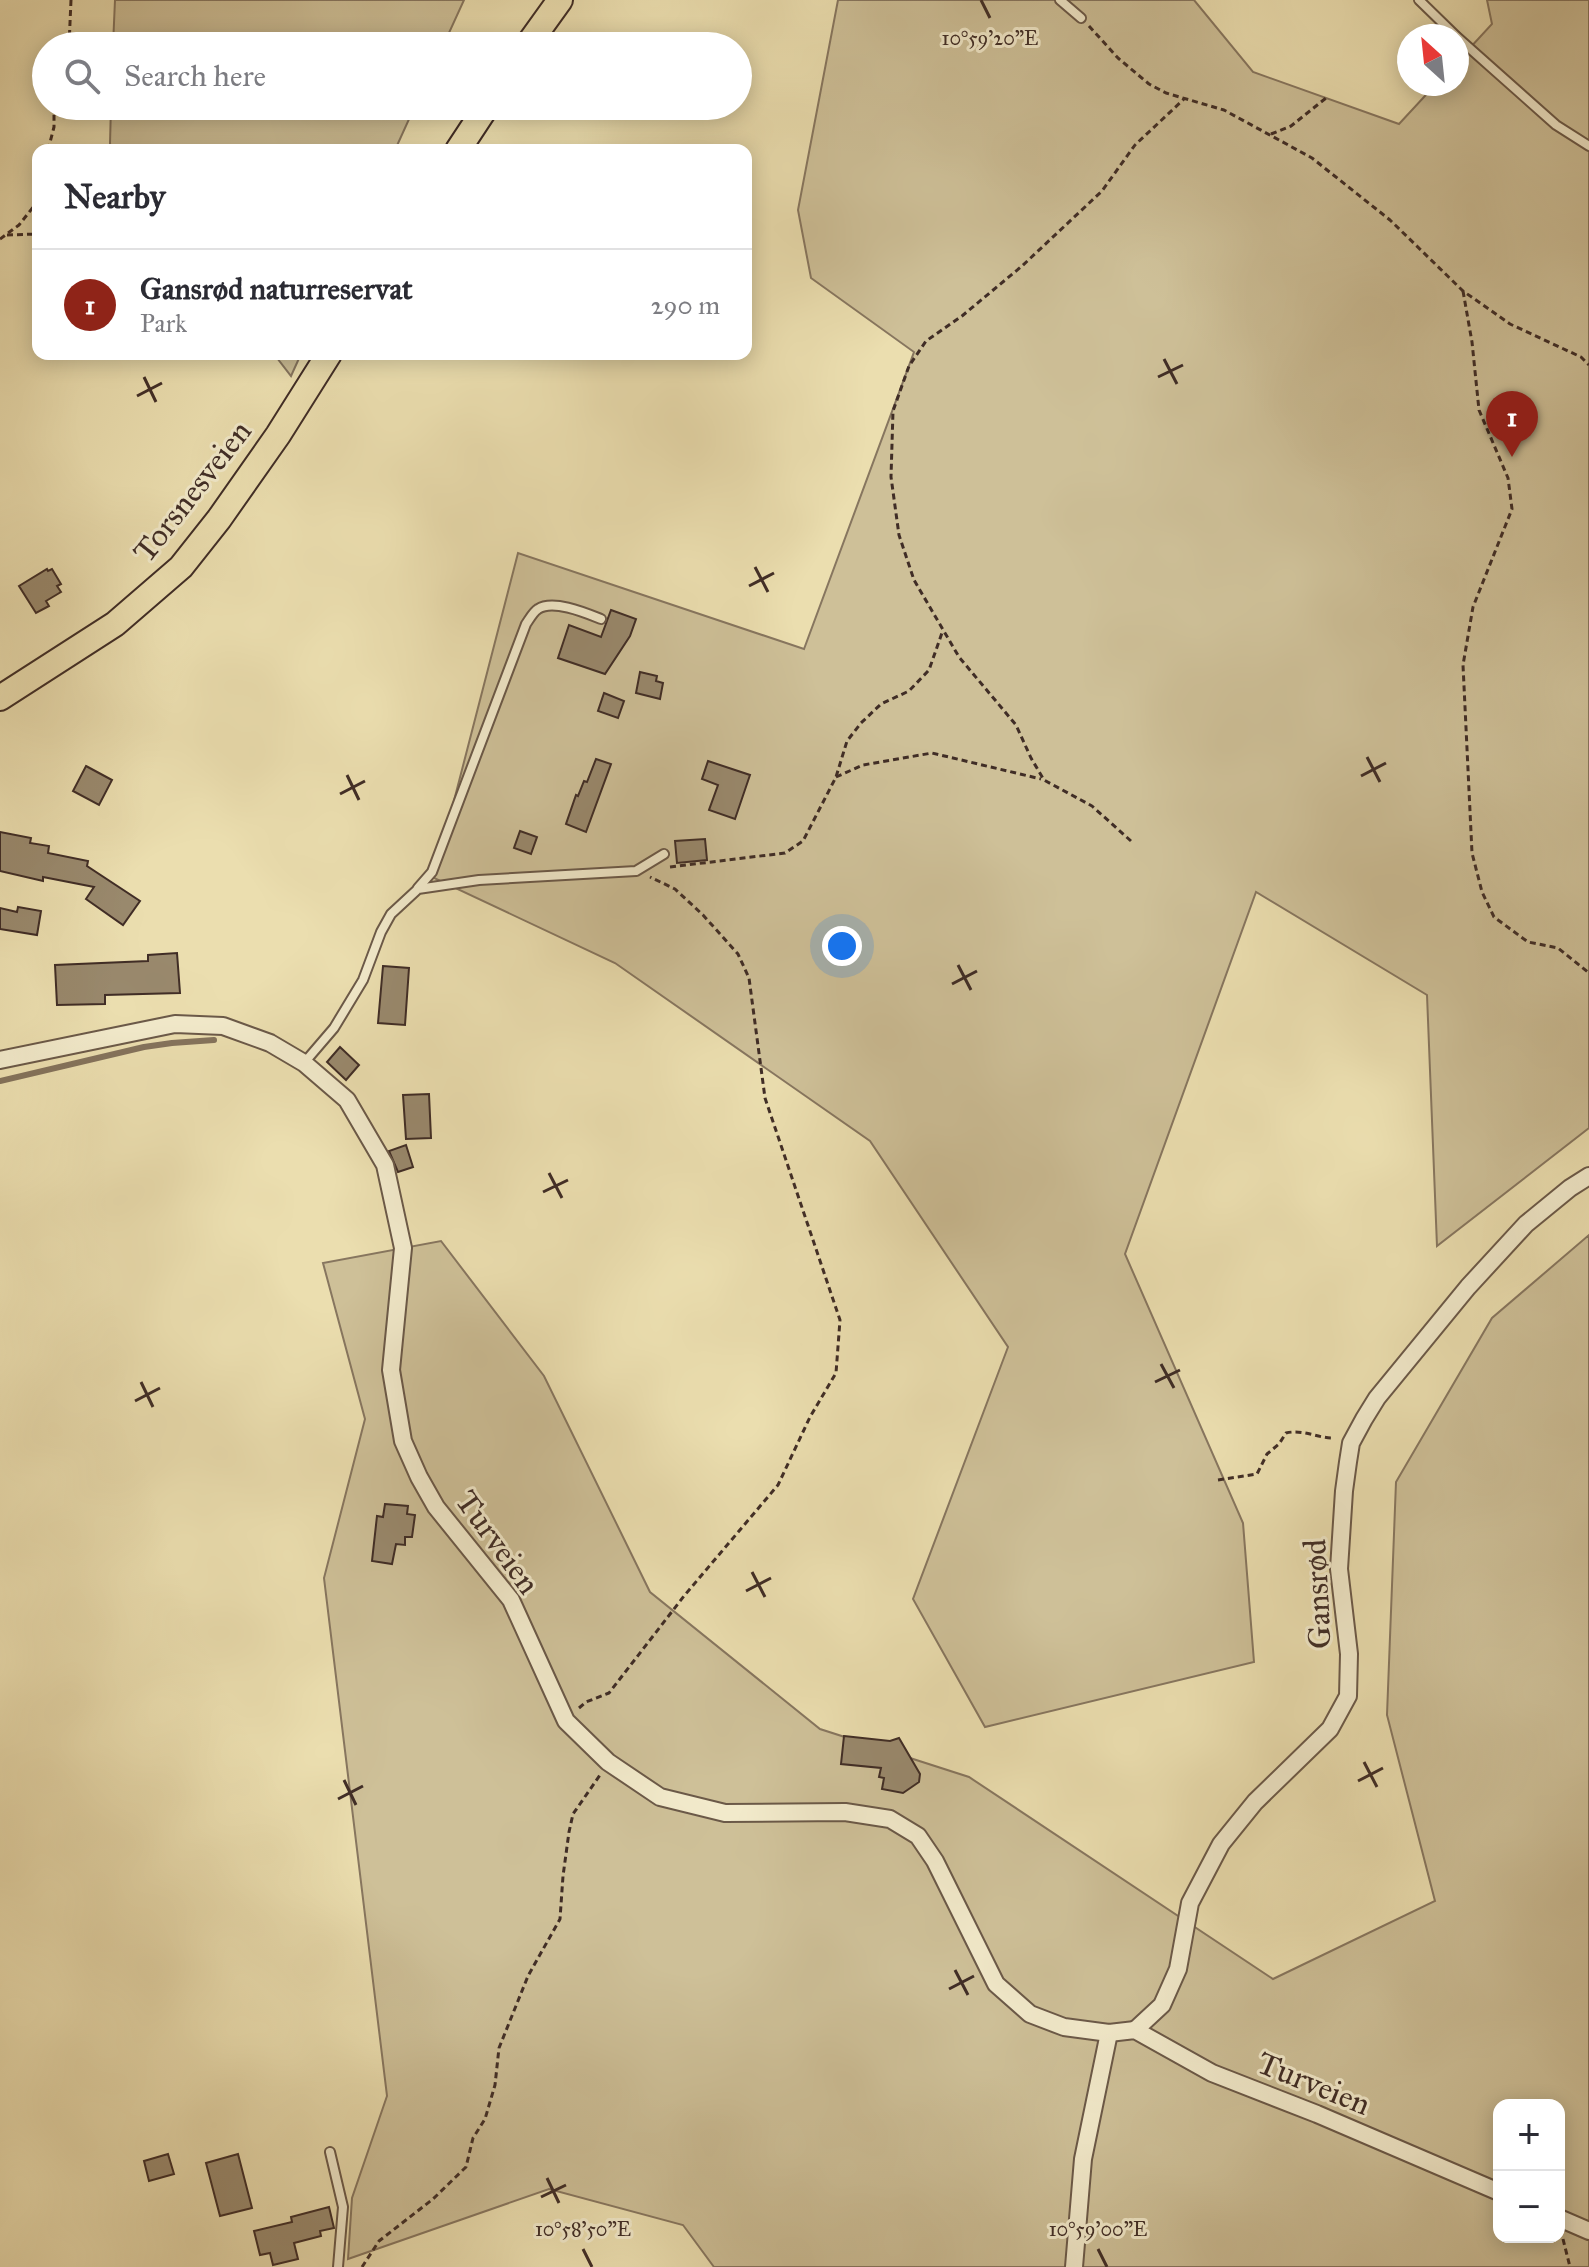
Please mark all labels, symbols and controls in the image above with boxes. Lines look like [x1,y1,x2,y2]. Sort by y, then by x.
north arrow [1397,24,1469,96]
text: 10°59'20"E [942,26,1038,50]
search box [32,32,752,120]
icon: search [60,54,104,98]
text: Search here [124,58,266,94]
text: Nearby [64,176,166,217]
text: Gansrød naturreservat [140,271,413,307]
text: 1 [85,289,95,321]
text: 290 m [651,289,720,321]
text: Park [140,307,187,339]
pin: 1 [1486,391,1538,457]
street label: Torsnesveien [125,413,260,570]
your location [822,926,862,966]
street label: Turveien [447,1483,548,1602]
street label: Gansrød [1295,1538,1340,1650]
street label: Turveien [1252,2043,1376,2124]
map controls [1493,2099,1565,2243]
button: + [1493,2099,1565,2171]
button: − [1493,2171,1565,2243]
text: 10°58'50"E [535,2217,631,2241]
text: 10°59'00"E [1049,2217,1147,2241]

